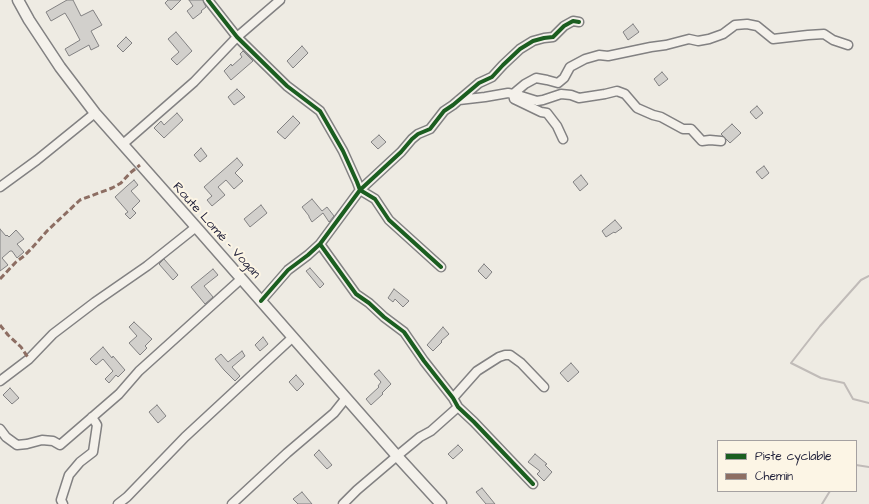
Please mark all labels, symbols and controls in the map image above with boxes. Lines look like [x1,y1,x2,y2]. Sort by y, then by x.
street label: Route Lomé - Vogan [169,180,263,282]
legend [717,440,857,492]
text: Piste cyclable [755,448,832,465]
text: Chemin [755,468,793,485]

